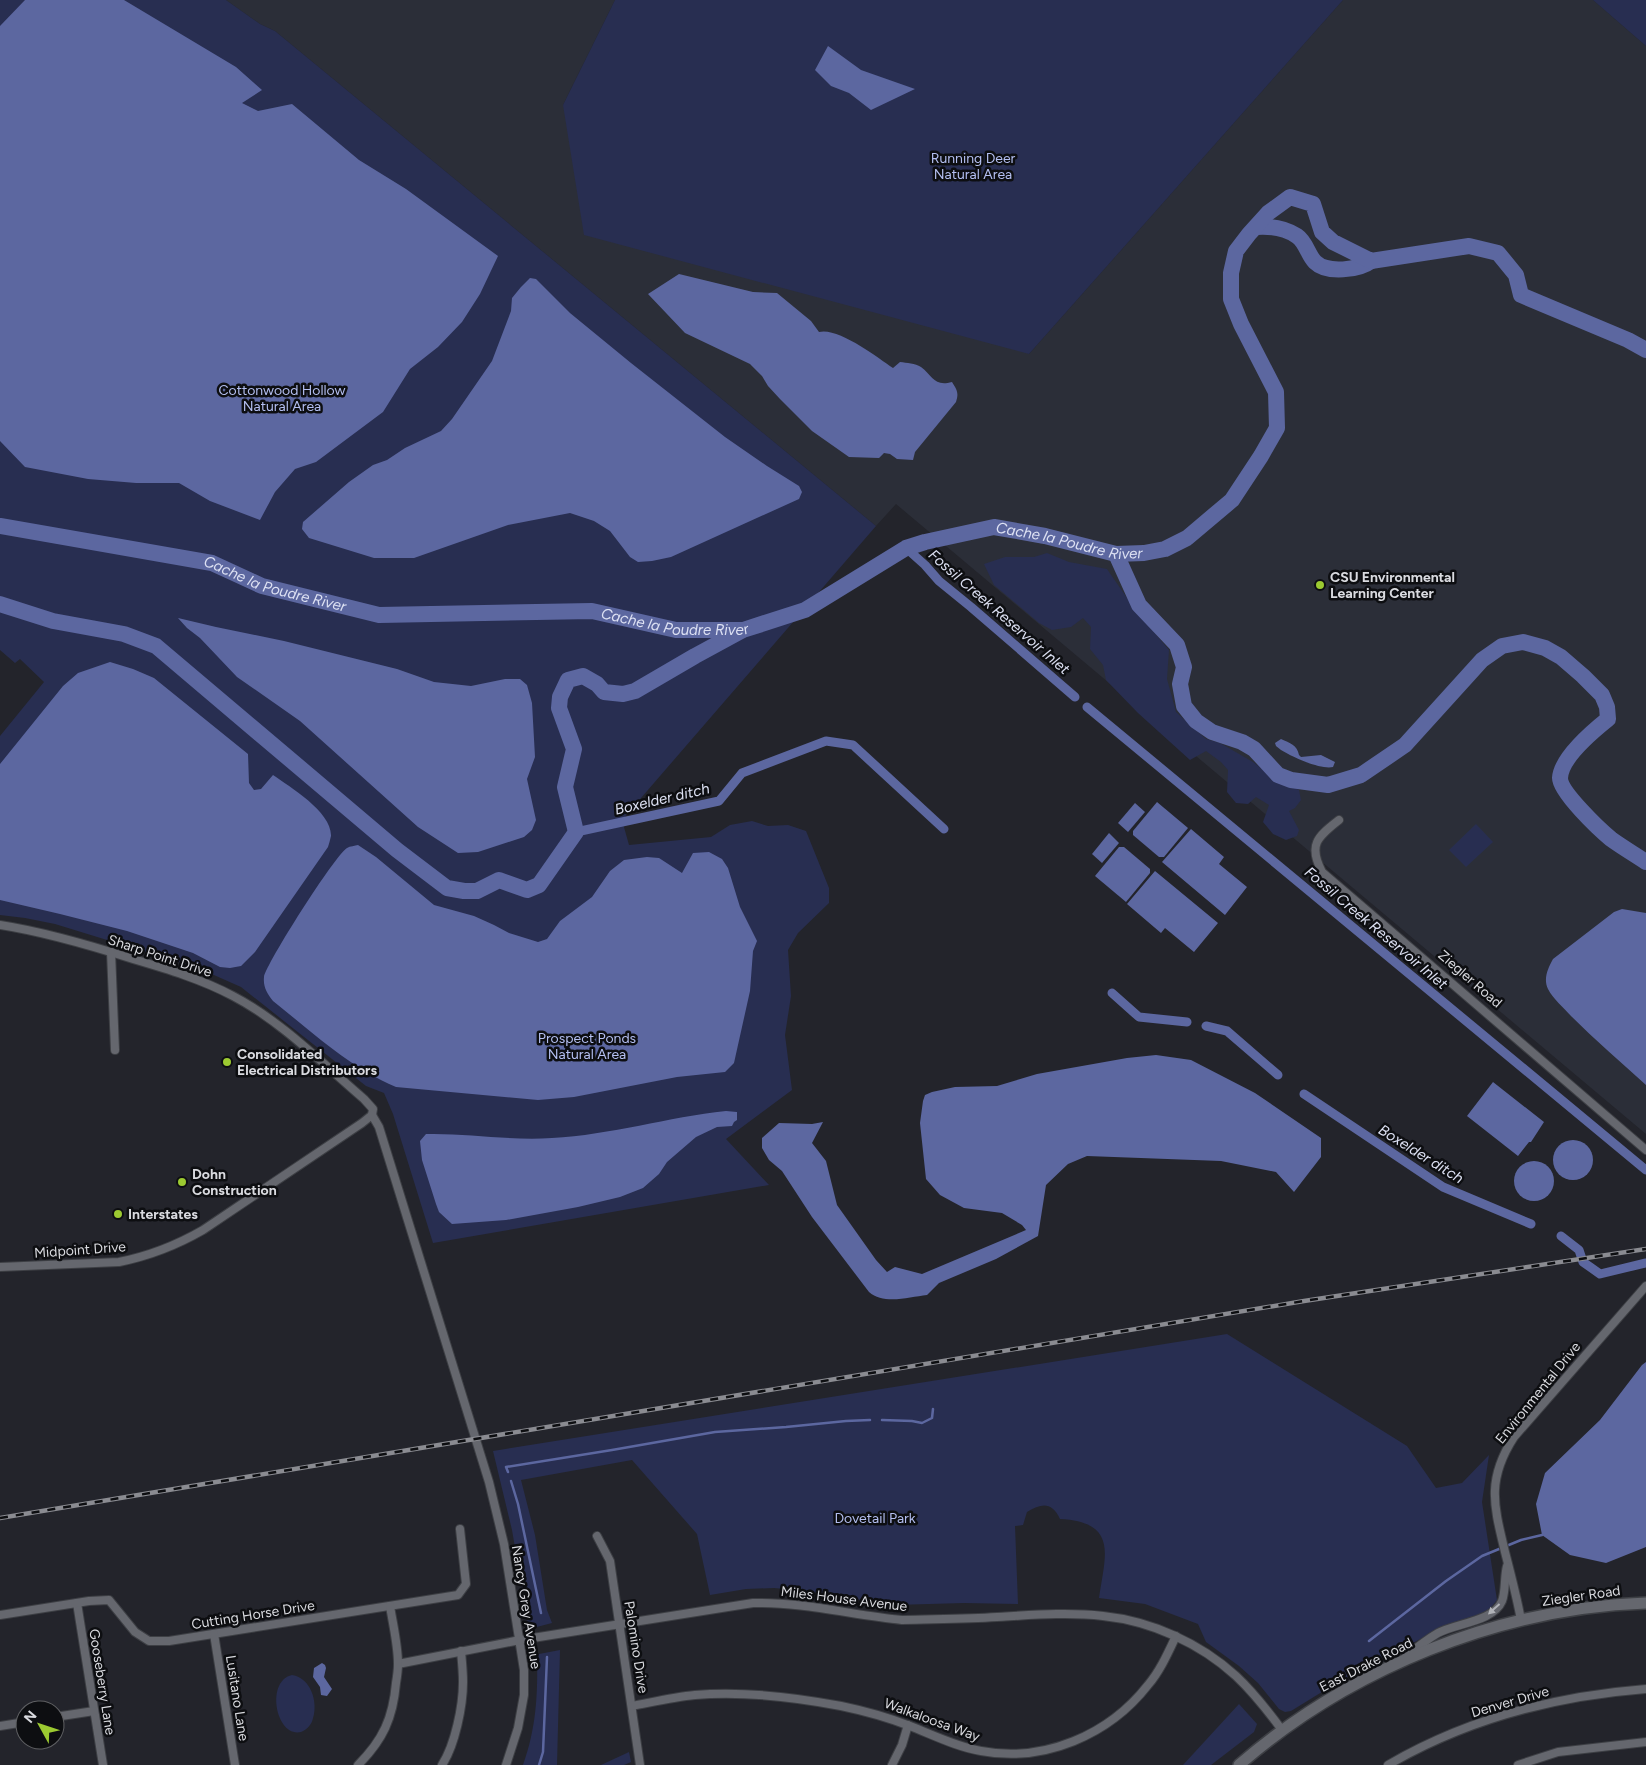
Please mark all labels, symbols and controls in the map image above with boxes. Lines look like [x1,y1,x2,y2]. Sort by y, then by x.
park label: Running Deer Natural Area [931,150,1016,183]
park label: Cottonwood Hollow Natural Area [218,382,346,415]
water label: Cache la Poudre River [995,519,1144,563]
water label: Fossil Creek Reservoir Inlet [925,546,1073,678]
water label: Cache la Poudre River [203,553,349,616]
place label: CSU Environmental Learning Center [1330,569,1455,602]
marker: CSU Environmental Learning Center [1314,579,1326,591]
water label: Cache la Poudre River [599,604,752,639]
water label: Boxelder ditch [613,779,711,819]
water label: Fossil Creek Reservoir Inlet [1301,863,1451,993]
street label: Sharp Point Drive [106,931,214,981]
street label: Ziegler Road [1435,947,1505,1011]
park label: Prospect Ponds Natural Area [538,1030,636,1063]
place label: Consolidated Electrical Distributors [237,1046,377,1079]
marker: Consolidated Electrical Distributors [221,1056,233,1068]
water label: Boxelder ditch [1375,1121,1467,1187]
place label: Dohn Construction [192,1166,277,1199]
marker: Dohn Construction [176,1176,188,1188]
place label: Interstates [128,1206,198,1223]
marker: Interstates [112,1208,124,1220]
street label: Midpoint Drive [34,1238,127,1262]
street label: Environmental Drive [1492,1338,1584,1447]
park label: Dovetail Park [834,1510,916,1527]
street label: Nancy Grey Avenue [508,1544,544,1670]
street label: Ziegler Road [1541,1582,1621,1610]
street label: Miles House Avenue [780,1583,909,1615]
street label: Cutting Horse Drive [190,1597,316,1633]
street label: Palomino Drive [620,1600,652,1695]
one-way arrow [1489,1603,1501,1615]
street label: Gooseberry Lane [85,1628,119,1737]
street label: East Drake Road [1317,1634,1415,1696]
street label: Lusitano Lane [222,1654,252,1742]
street label: Denver Drive [1469,1683,1551,1721]
street label: Walkaloosa Way [882,1695,983,1745]
north arrow [15,1700,65,1750]
text: N [20,1707,40,1727]

